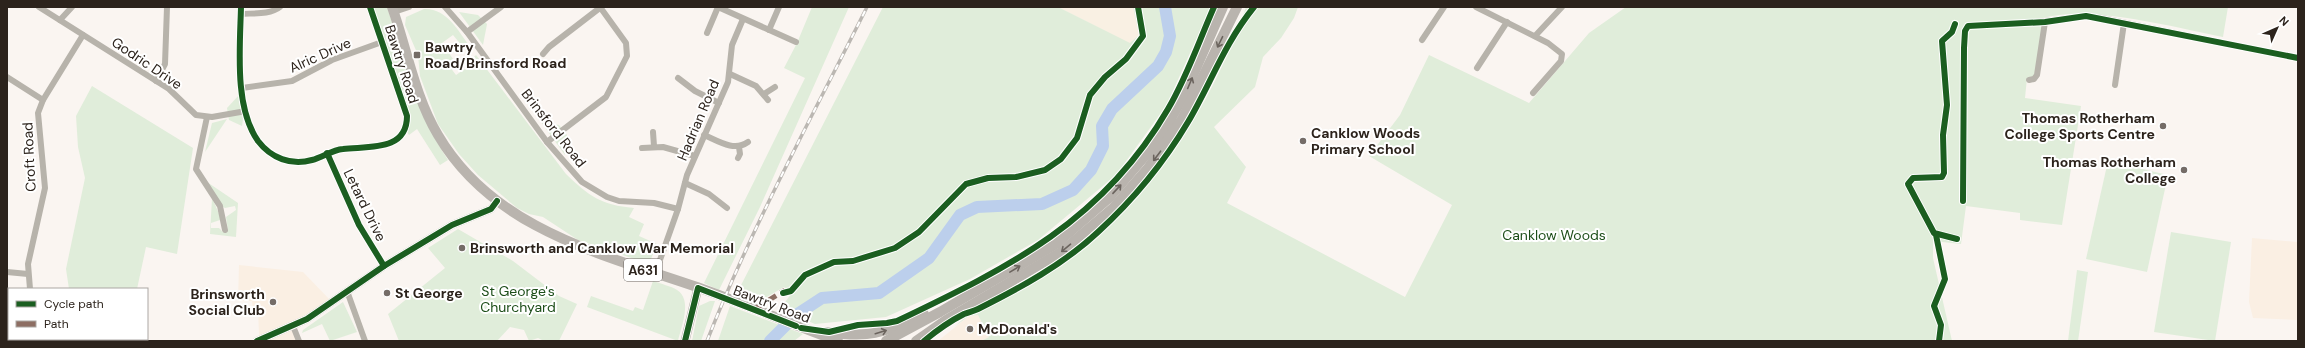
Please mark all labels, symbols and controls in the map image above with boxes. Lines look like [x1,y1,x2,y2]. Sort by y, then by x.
north arrow [2257,8,2297,48]
text: N [2276,13,2292,29]
street label: Bawtry Road [381,23,423,105]
street label: Godric Drive [108,33,186,93]
street label: Alric Drive [286,33,354,77]
one-way arrow [1216,36,1223,48]
place label: Bawtry Road/Brinsford Road [425,38,566,72]
marker: Bawtry Road/Brinsford Road [412,50,422,60]
street label: Hadrian Road [673,77,723,163]
one-way arrow [1187,77,1194,89]
street label: Brinsford Road [518,85,590,171]
place label: Thomas Rotherham College Sports Centre [2004,109,2155,143]
marker: Thomas Rotherham College Sports Centre [2158,121,2168,131]
street label: Croft Road [18,122,40,192]
place label: Canklow Woods Primary School [1311,124,1420,158]
marker: Canklow Woods Primary School [1298,136,1308,146]
one-way arrow [1153,150,1161,161]
place label: Thomas Rotherham College [2043,153,2176,187]
marker: Thomas Rotherham College [2179,165,2189,175]
street label: Letard Drive [340,166,390,244]
one-way arrow [1112,185,1121,195]
park label: Canklow Woods [1502,226,1606,244]
place label: Brinsworth and Canklow War Memorial [470,239,734,257]
marker: Brinsworth and Canklow War Memorial [457,243,467,253]
one-way arrow [1061,243,1072,252]
road number: A631 [624,259,662,281]
one-way arrow [1009,264,1021,272]
street label: Bawtry Road [731,281,813,327]
park label: St George's Churchyard [480,282,556,316]
place label: St George [395,284,463,302]
place label: Brinsworth Social Club [189,285,265,319]
legend [8,288,148,340]
marker: St George [382,288,392,298]
text: Cycle path [44,296,104,312]
marker: Brinsworth Social Club [268,297,278,307]
text: Path [44,316,69,332]
place label: McDonald's [978,320,1057,338]
marker: McDonald's [965,324,975,334]
one-way arrow [874,328,887,335]

